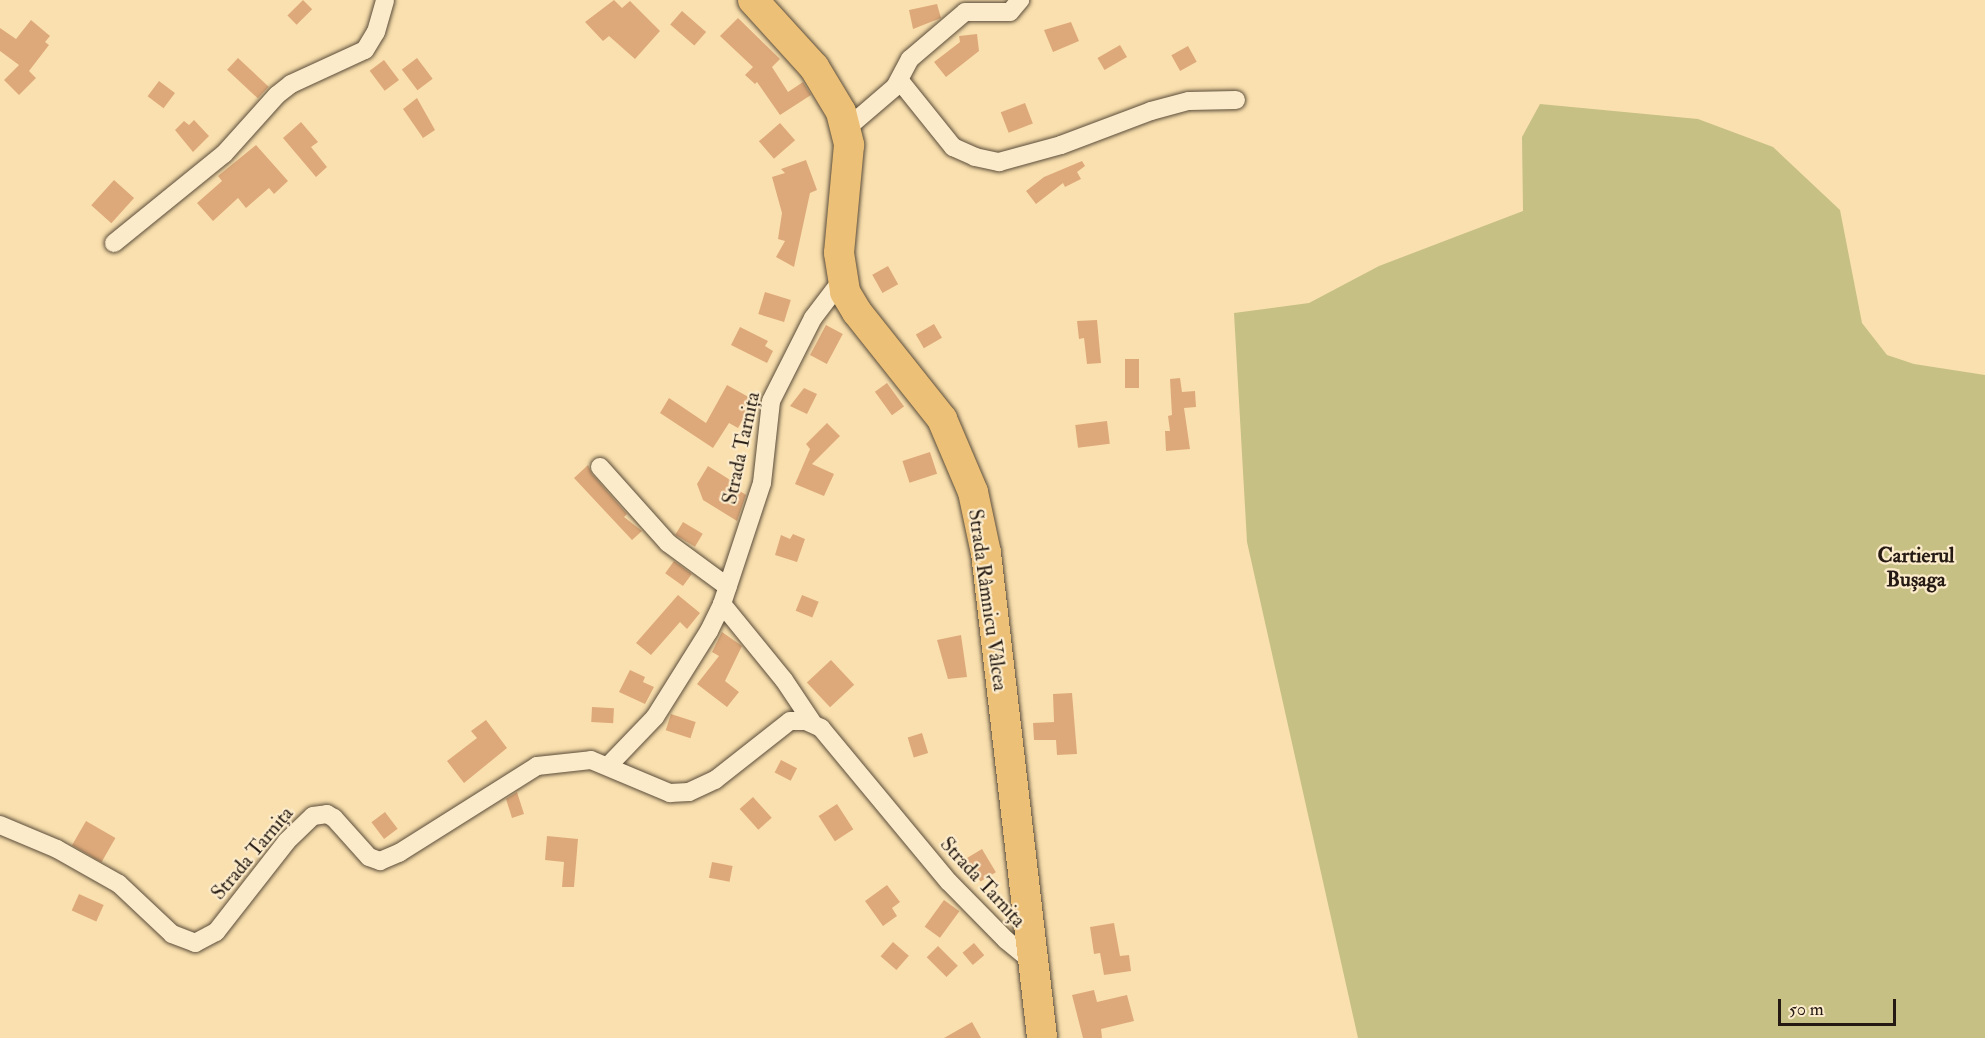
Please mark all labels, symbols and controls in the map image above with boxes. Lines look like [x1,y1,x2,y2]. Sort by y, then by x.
street label: Strada Tarnița [717,390,765,506]
street label: Strada Râmnicu Vâlcea [963,508,1013,692]
district label: Cartierul Bușaga [1878,543,1954,593]
street label: Strada Tarnița [206,802,298,904]
street label: Strada Tarnița [935,832,1031,932]
scale bar [1781,987,1900,1025]
text: 50 m [1789,998,1824,1021]

